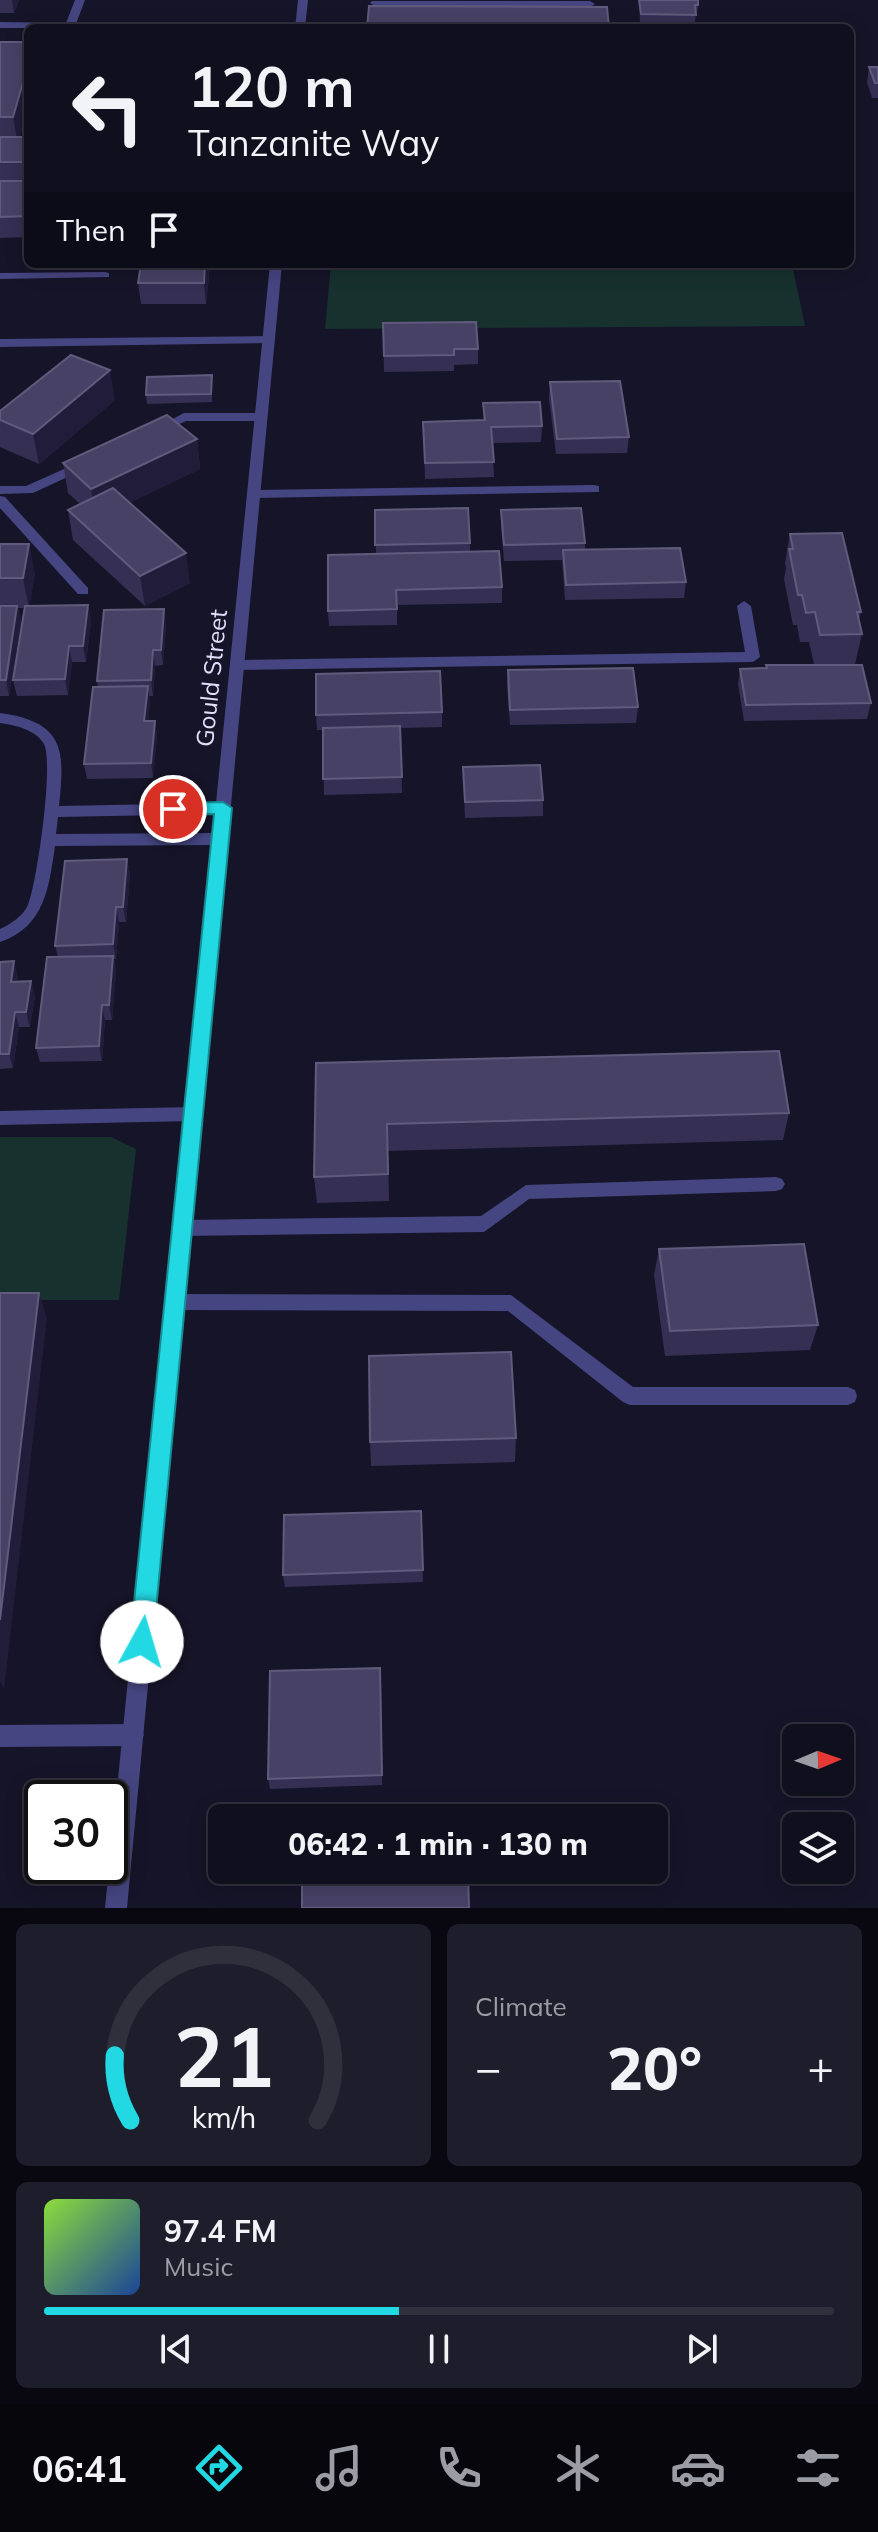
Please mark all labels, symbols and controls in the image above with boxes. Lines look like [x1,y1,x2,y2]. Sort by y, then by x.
text: 120 m [188,51,355,121]
icon: left [56,56,160,160]
text: Tanzanite Way [188,120,439,165]
icon: arrive [142,208,186,252]
text: Then [56,211,126,249]
street label: Gould Street [189,608,233,748]
pin [139,775,207,843]
icon: arrive [151,787,195,831]
position arrow [100,1600,184,1684]
north arrow [782,1724,854,1796]
map controls [782,1724,854,1884]
speed limit sign: 30 [24,1780,128,1884]
button: layers [782,1812,854,1884]
text: 06:42 · 1 min · 130 m [288,1825,588,1863]
text: Climate [475,1990,567,2023]
text: 21 [174,2003,273,2108]
text: 20° [607,2030,702,2105]
text: − [475,2040,501,2095]
text: + [808,2040,834,2095]
text: km/h [191,2099,256,2135]
text: 97.4 FM [164,2212,277,2250]
text: Music [164,2250,233,2283]
icon: previous [154,2327,198,2371]
icon: pause [417,2327,461,2371]
icon: next [680,2327,724,2371]
icon: directions [191,2440,247,2496]
icon: music [311,2440,367,2496]
icon: phone [431,2440,487,2496]
icon: climate [550,2440,606,2496]
icon: car [670,2440,726,2496]
icon: filters [790,2440,846,2496]
text: 06:41 [32,2446,127,2491]

